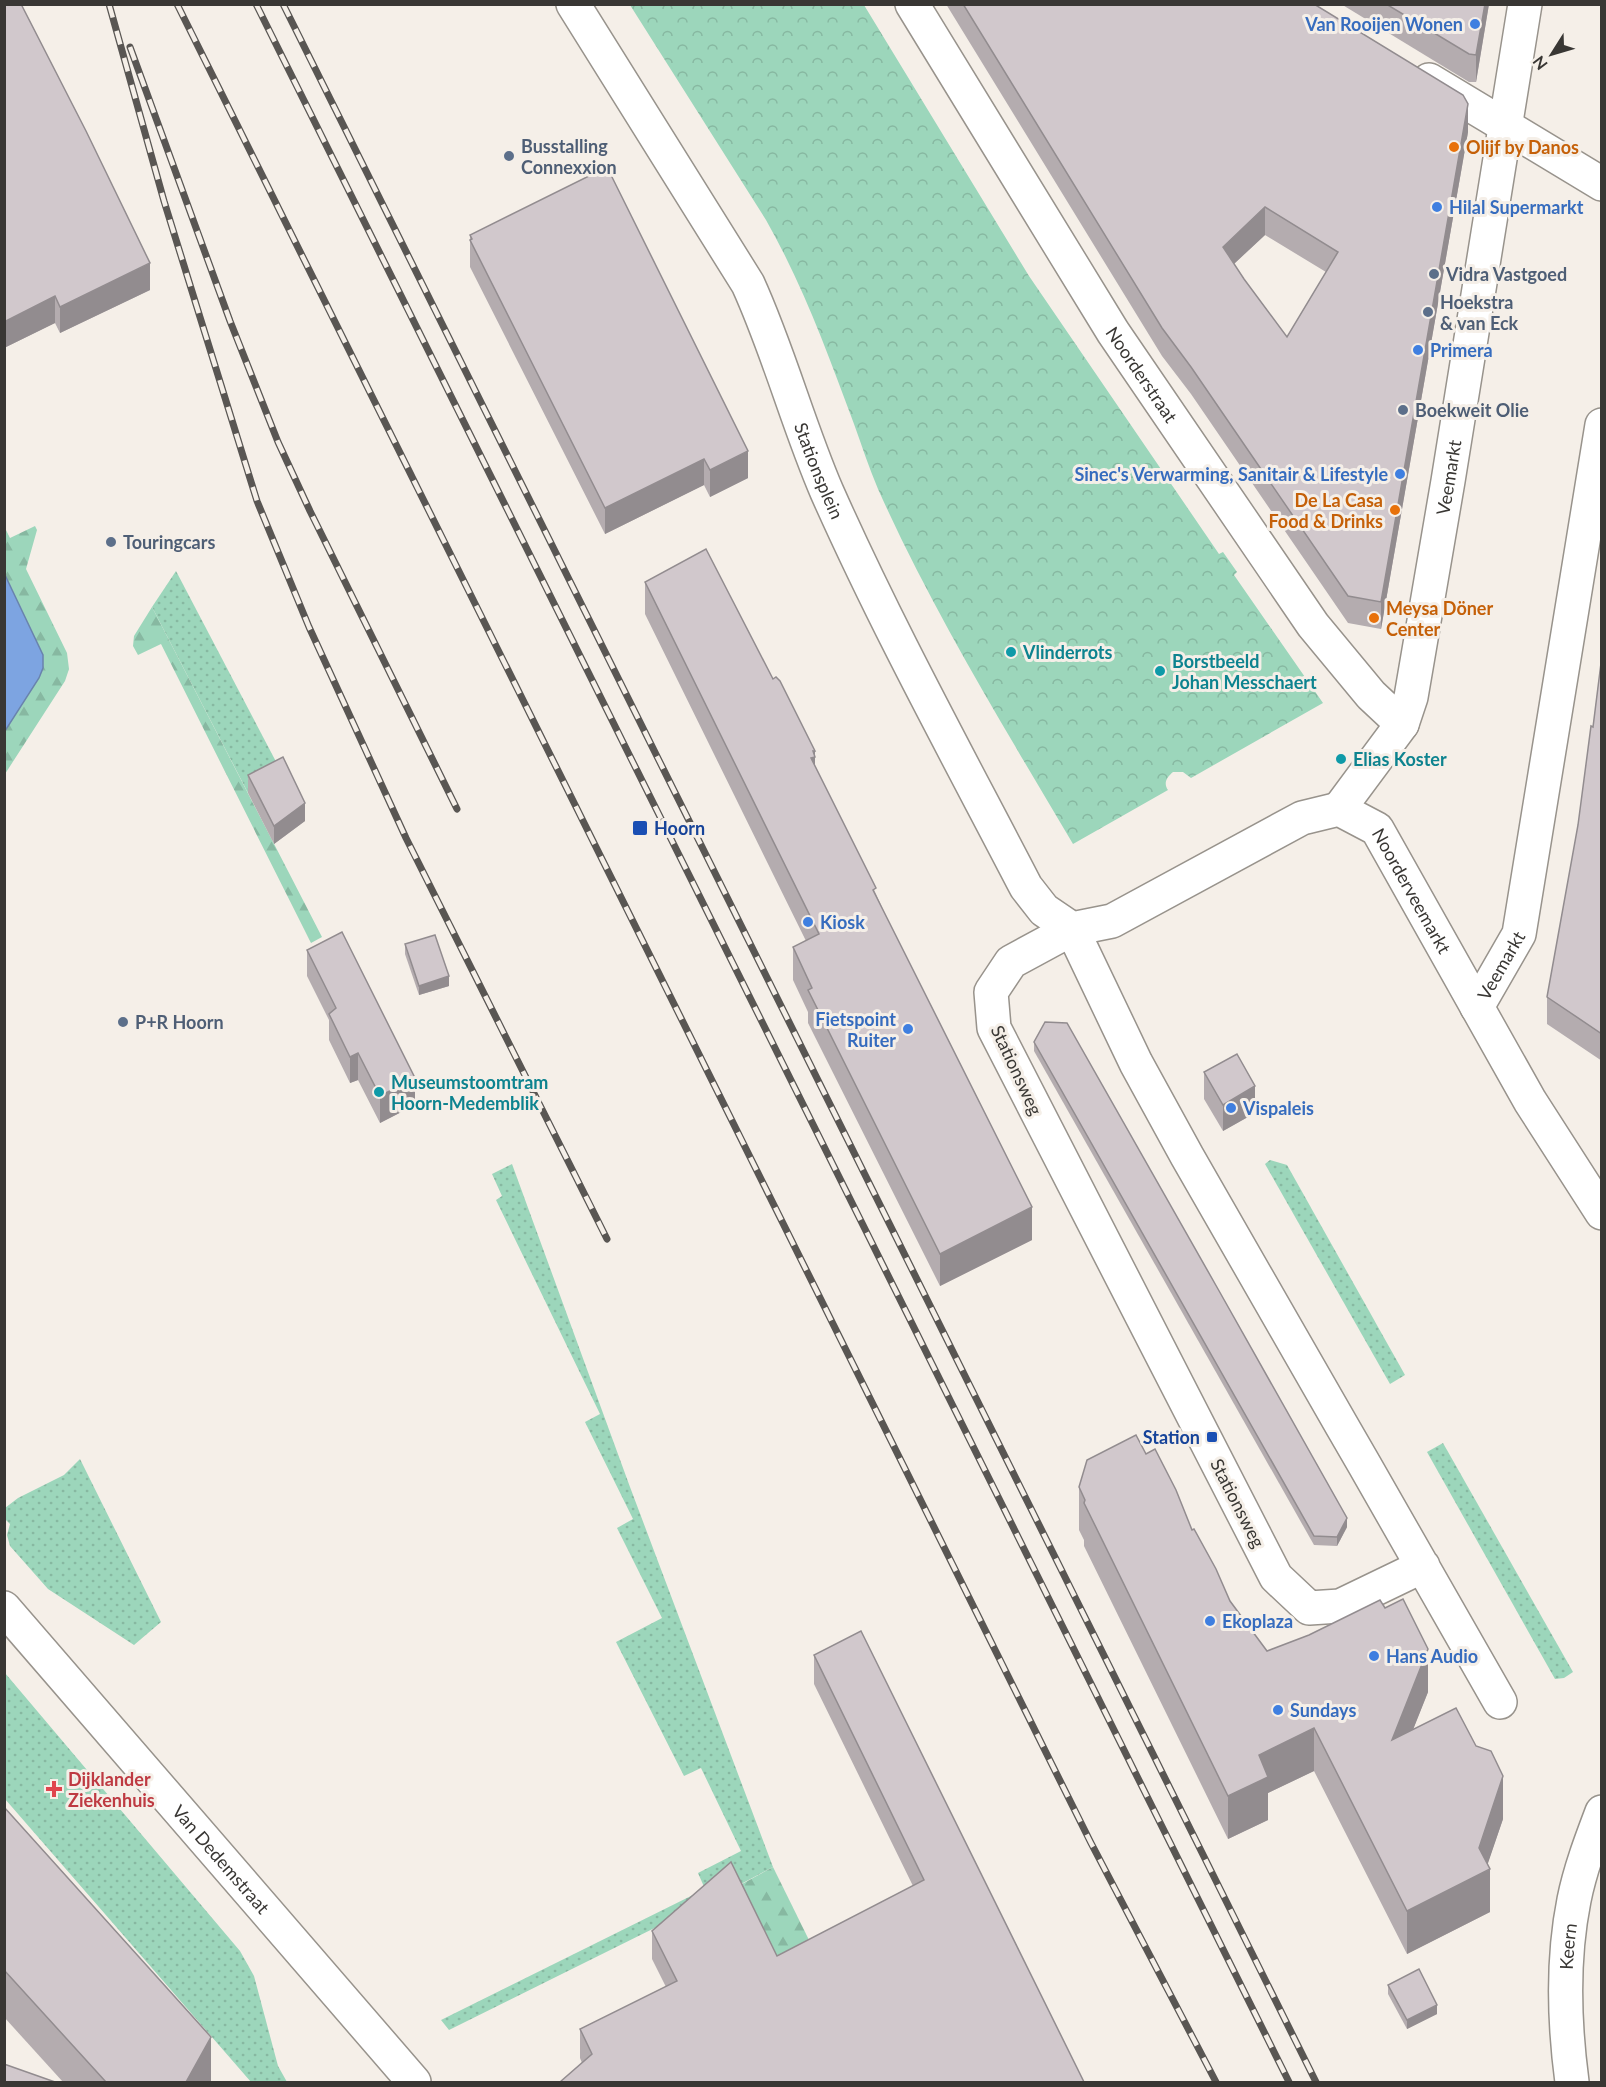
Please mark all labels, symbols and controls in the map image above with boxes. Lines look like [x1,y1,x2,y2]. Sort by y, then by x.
place label: Van Rooijen Wonen [1304,13,1463,35]
marker: Van Rooijen Wonen [1468,17,1482,31]
north arrow [1522,24,1582,84]
text: N [1528,53,1551,74]
place label: Busstalling Connexxion [521,135,617,178]
place label: Olijf by Danos [1466,136,1579,158]
marker: Olijf by Danos [1447,140,1461,154]
marker: Busstalling Connexxion [502,149,516,163]
place label: Hilal Supermarkt [1449,196,1584,218]
marker: Hilal Supermarkt [1430,200,1444,214]
place label: Vidra Vastgoed [1445,263,1567,285]
marker: Vidra Vastgoed [1427,267,1441,281]
place label: Hoekstra & van Eck [1440,291,1519,334]
marker: Hoekstra & van Eck [1421,305,1435,319]
street label: Noorderstraat [1102,322,1183,427]
place label: Primera [1430,339,1493,361]
marker: Primera [1411,343,1425,357]
place label: Boekweit Olie [1415,399,1529,421]
marker: Boekweit Olie [1396,403,1410,417]
street label: Stationsplein [790,420,849,522]
street label: Veemarkt [1431,438,1466,517]
place label: Sinec's Verwarming, Sanitair & Lifestyle [1074,463,1388,485]
marker: Sinec's Verwarming, Sanitair & Lifestyle [1393,467,1407,481]
place label: De La Casa Food & Drinks [1268,489,1383,532]
marker: De La Casa Food & Drinks [1388,503,1402,517]
place label: Touringcars [123,531,215,553]
marker: Touringcars [104,535,118,549]
place label: Meysa Döner Center [1386,597,1493,640]
marker: Meysa Döner Center [1367,611,1381,625]
place label: Vlinderrots [1022,641,1113,663]
marker: Vlinderrots [1004,645,1018,659]
place label: Borstbeeld Johan Messchaert [1172,650,1317,693]
marker: Borstbeeld Johan Messchaert [1153,664,1167,678]
place label: Elias Koster [1353,748,1447,770]
marker: Elias Koster [1334,752,1348,766]
place label: Hoorn [654,817,705,839]
marker: Hoorn [631,819,649,837]
street label: Noorderveemarkt [1368,824,1456,958]
place label: Kiosk [820,911,865,933]
marker: Kiosk [801,915,815,929]
street label: Veemarkt [1472,927,1530,1004]
place label: Fietspoint Ruiter [815,1008,896,1051]
place label: P+R Hoorn [135,1011,224,1033]
marker: P+R Hoorn [116,1015,130,1029]
marker: Fietspoint Ruiter [901,1022,915,1036]
street label: Stationsweg [987,1022,1047,1118]
place label: Museumstoomtram Hoorn-Medemblik [391,1071,548,1114]
marker: Museumstoomtram Hoorn-Medemblik [372,1085,386,1099]
place label: Vispaleis [1242,1097,1314,1119]
marker: Vispaleis [1224,1101,1238,1115]
place label: Station [1143,1426,1200,1448]
marker: Station [1205,1430,1219,1444]
street label: Stationsweg [1206,1455,1270,1551]
place label: Ekoplaza [1222,1610,1293,1632]
marker: Ekoplaza [1203,1614,1217,1628]
place label: Hans Audio [1386,1645,1478,1667]
marker: Hans Audio [1367,1649,1381,1663]
place label: Sundays [1290,1699,1356,1721]
marker: Sundays [1271,1703,1285,1717]
place label: Dijklander Ziekenhuis [68,1768,155,1811]
marker: Dijklander Ziekenhuis [45,1780,63,1798]
street label: Van Dedemstraat [168,1800,275,1918]
street label: Keern [1555,1922,1581,1970]

